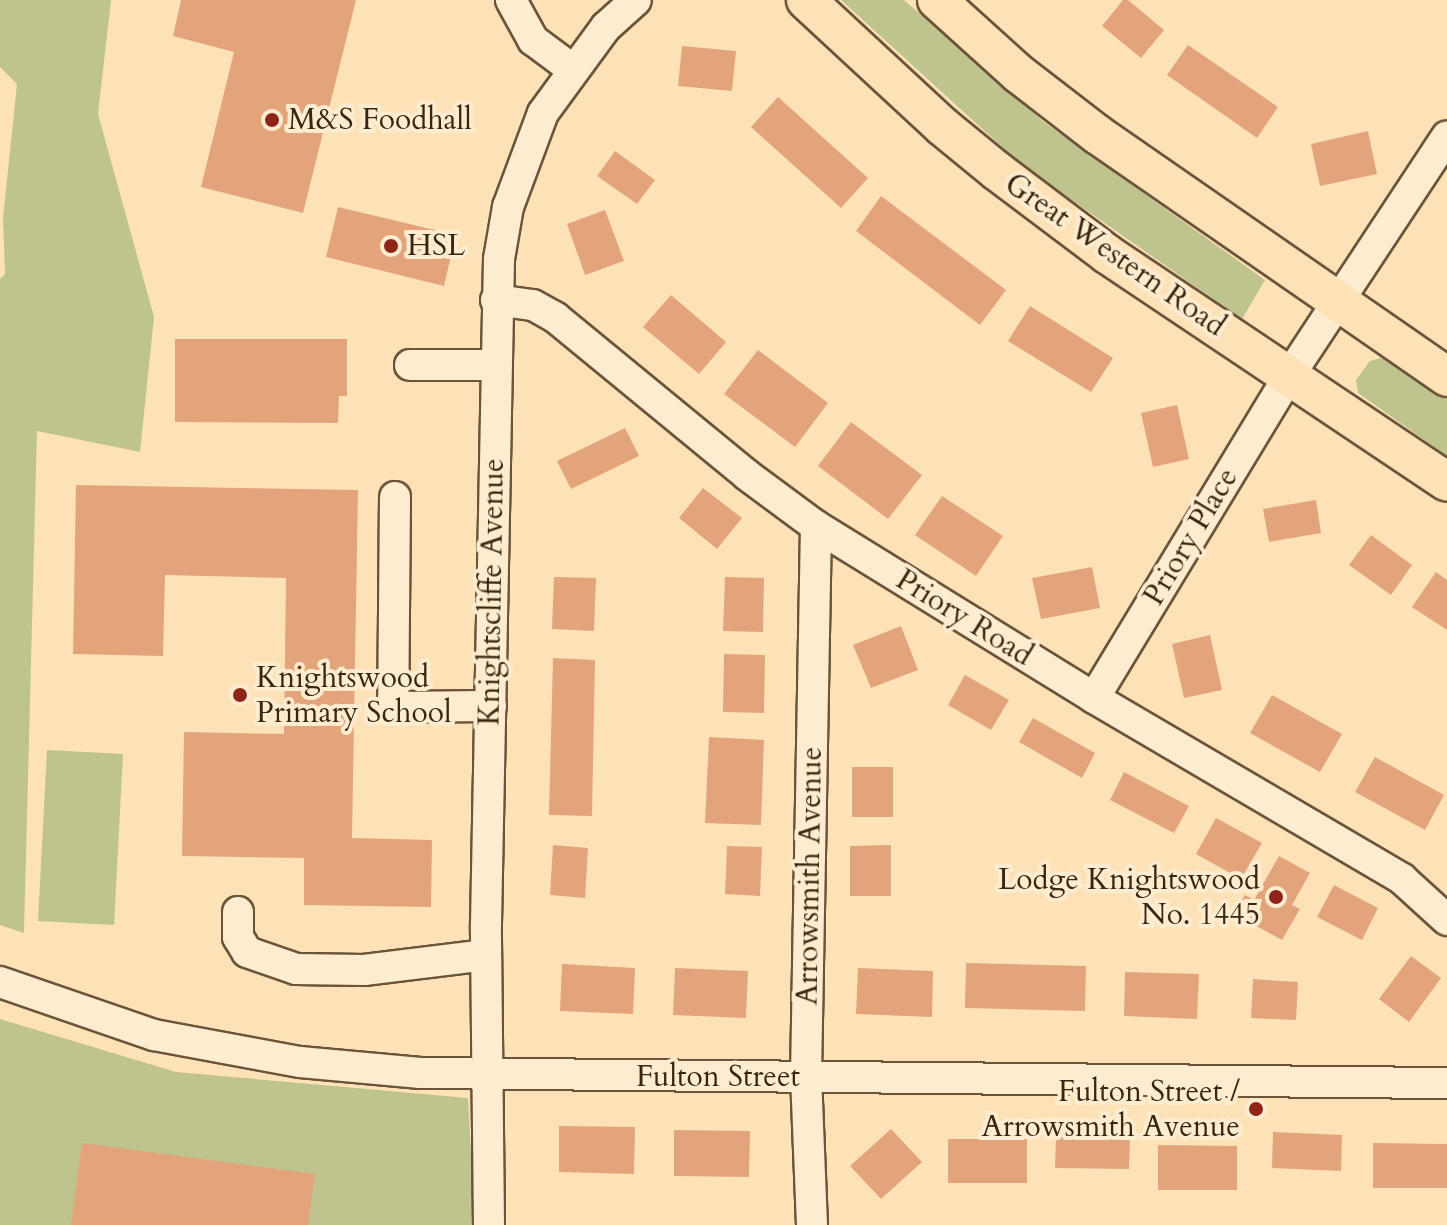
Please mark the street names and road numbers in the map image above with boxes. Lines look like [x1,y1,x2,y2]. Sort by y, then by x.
street label: Great Western Road [998,165,1232,345]
street label: Knightscliffe Avenue [472,458,512,726]
street label: Priory Place [1136,462,1246,612]
street label: Priory Road [889,562,1039,674]
street label: Arrowsmith Avenue [790,746,830,1006]
street label: Fulton Street [636,1059,800,1095]

